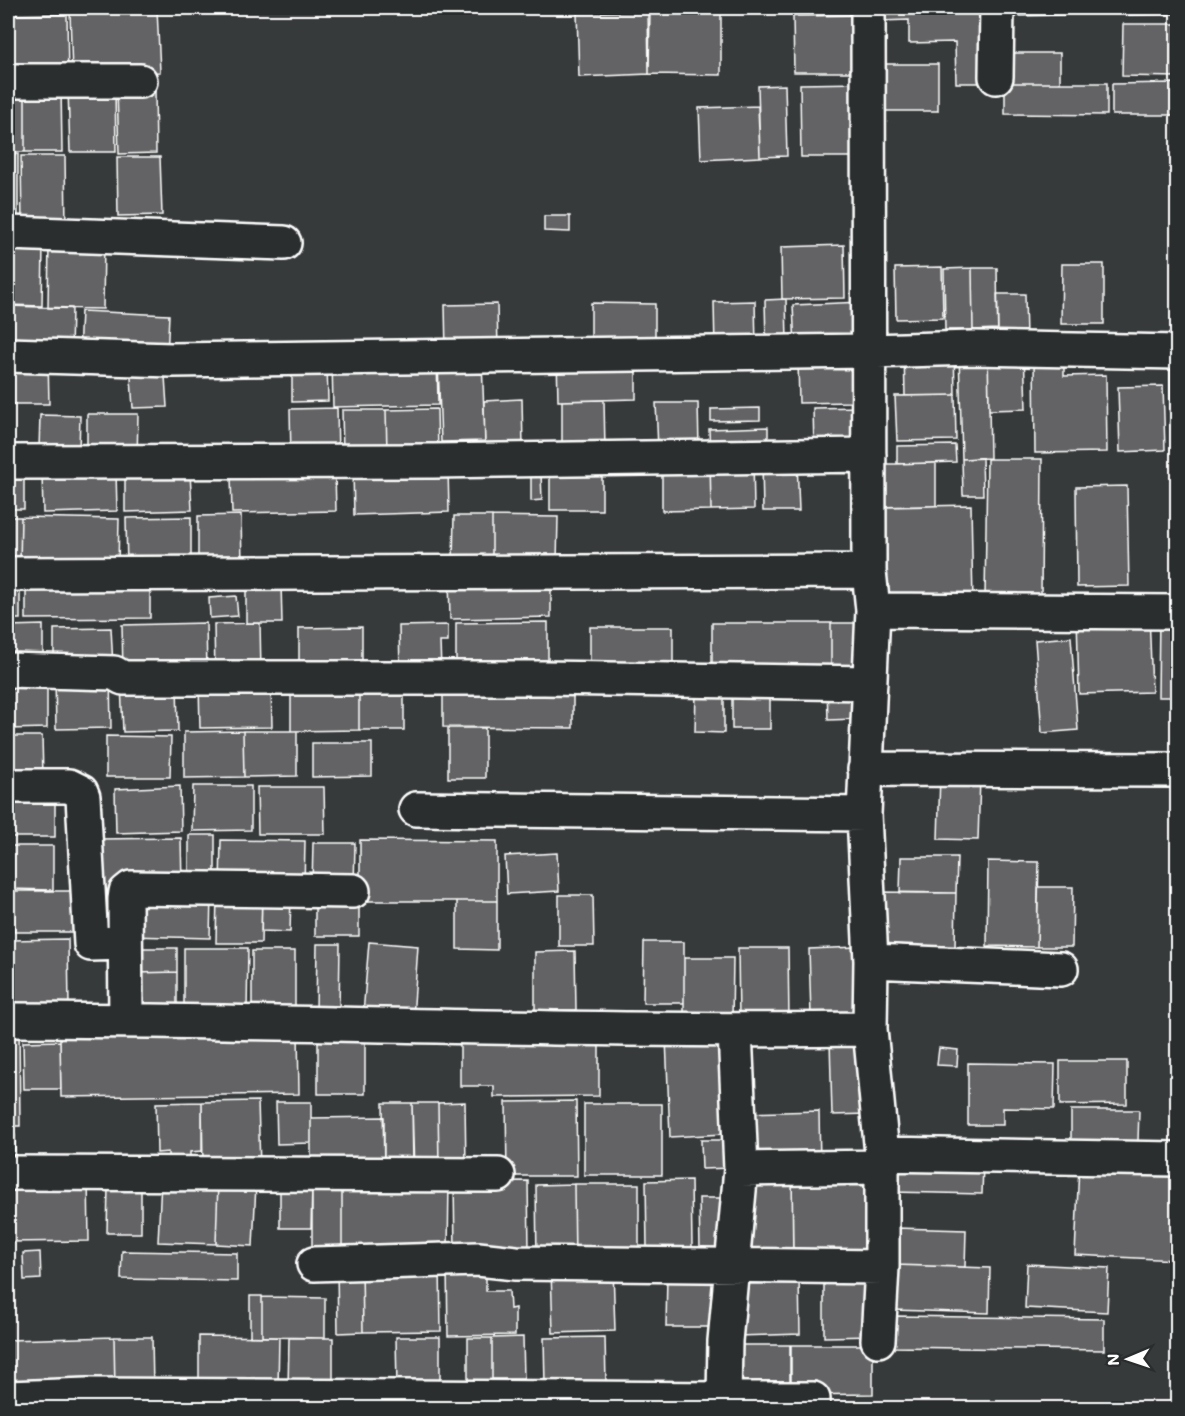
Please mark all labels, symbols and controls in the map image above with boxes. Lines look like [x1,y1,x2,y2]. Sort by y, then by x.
north arrow [1098,1329,1158,1389]
text: N [1102,1353,1123,1366]

